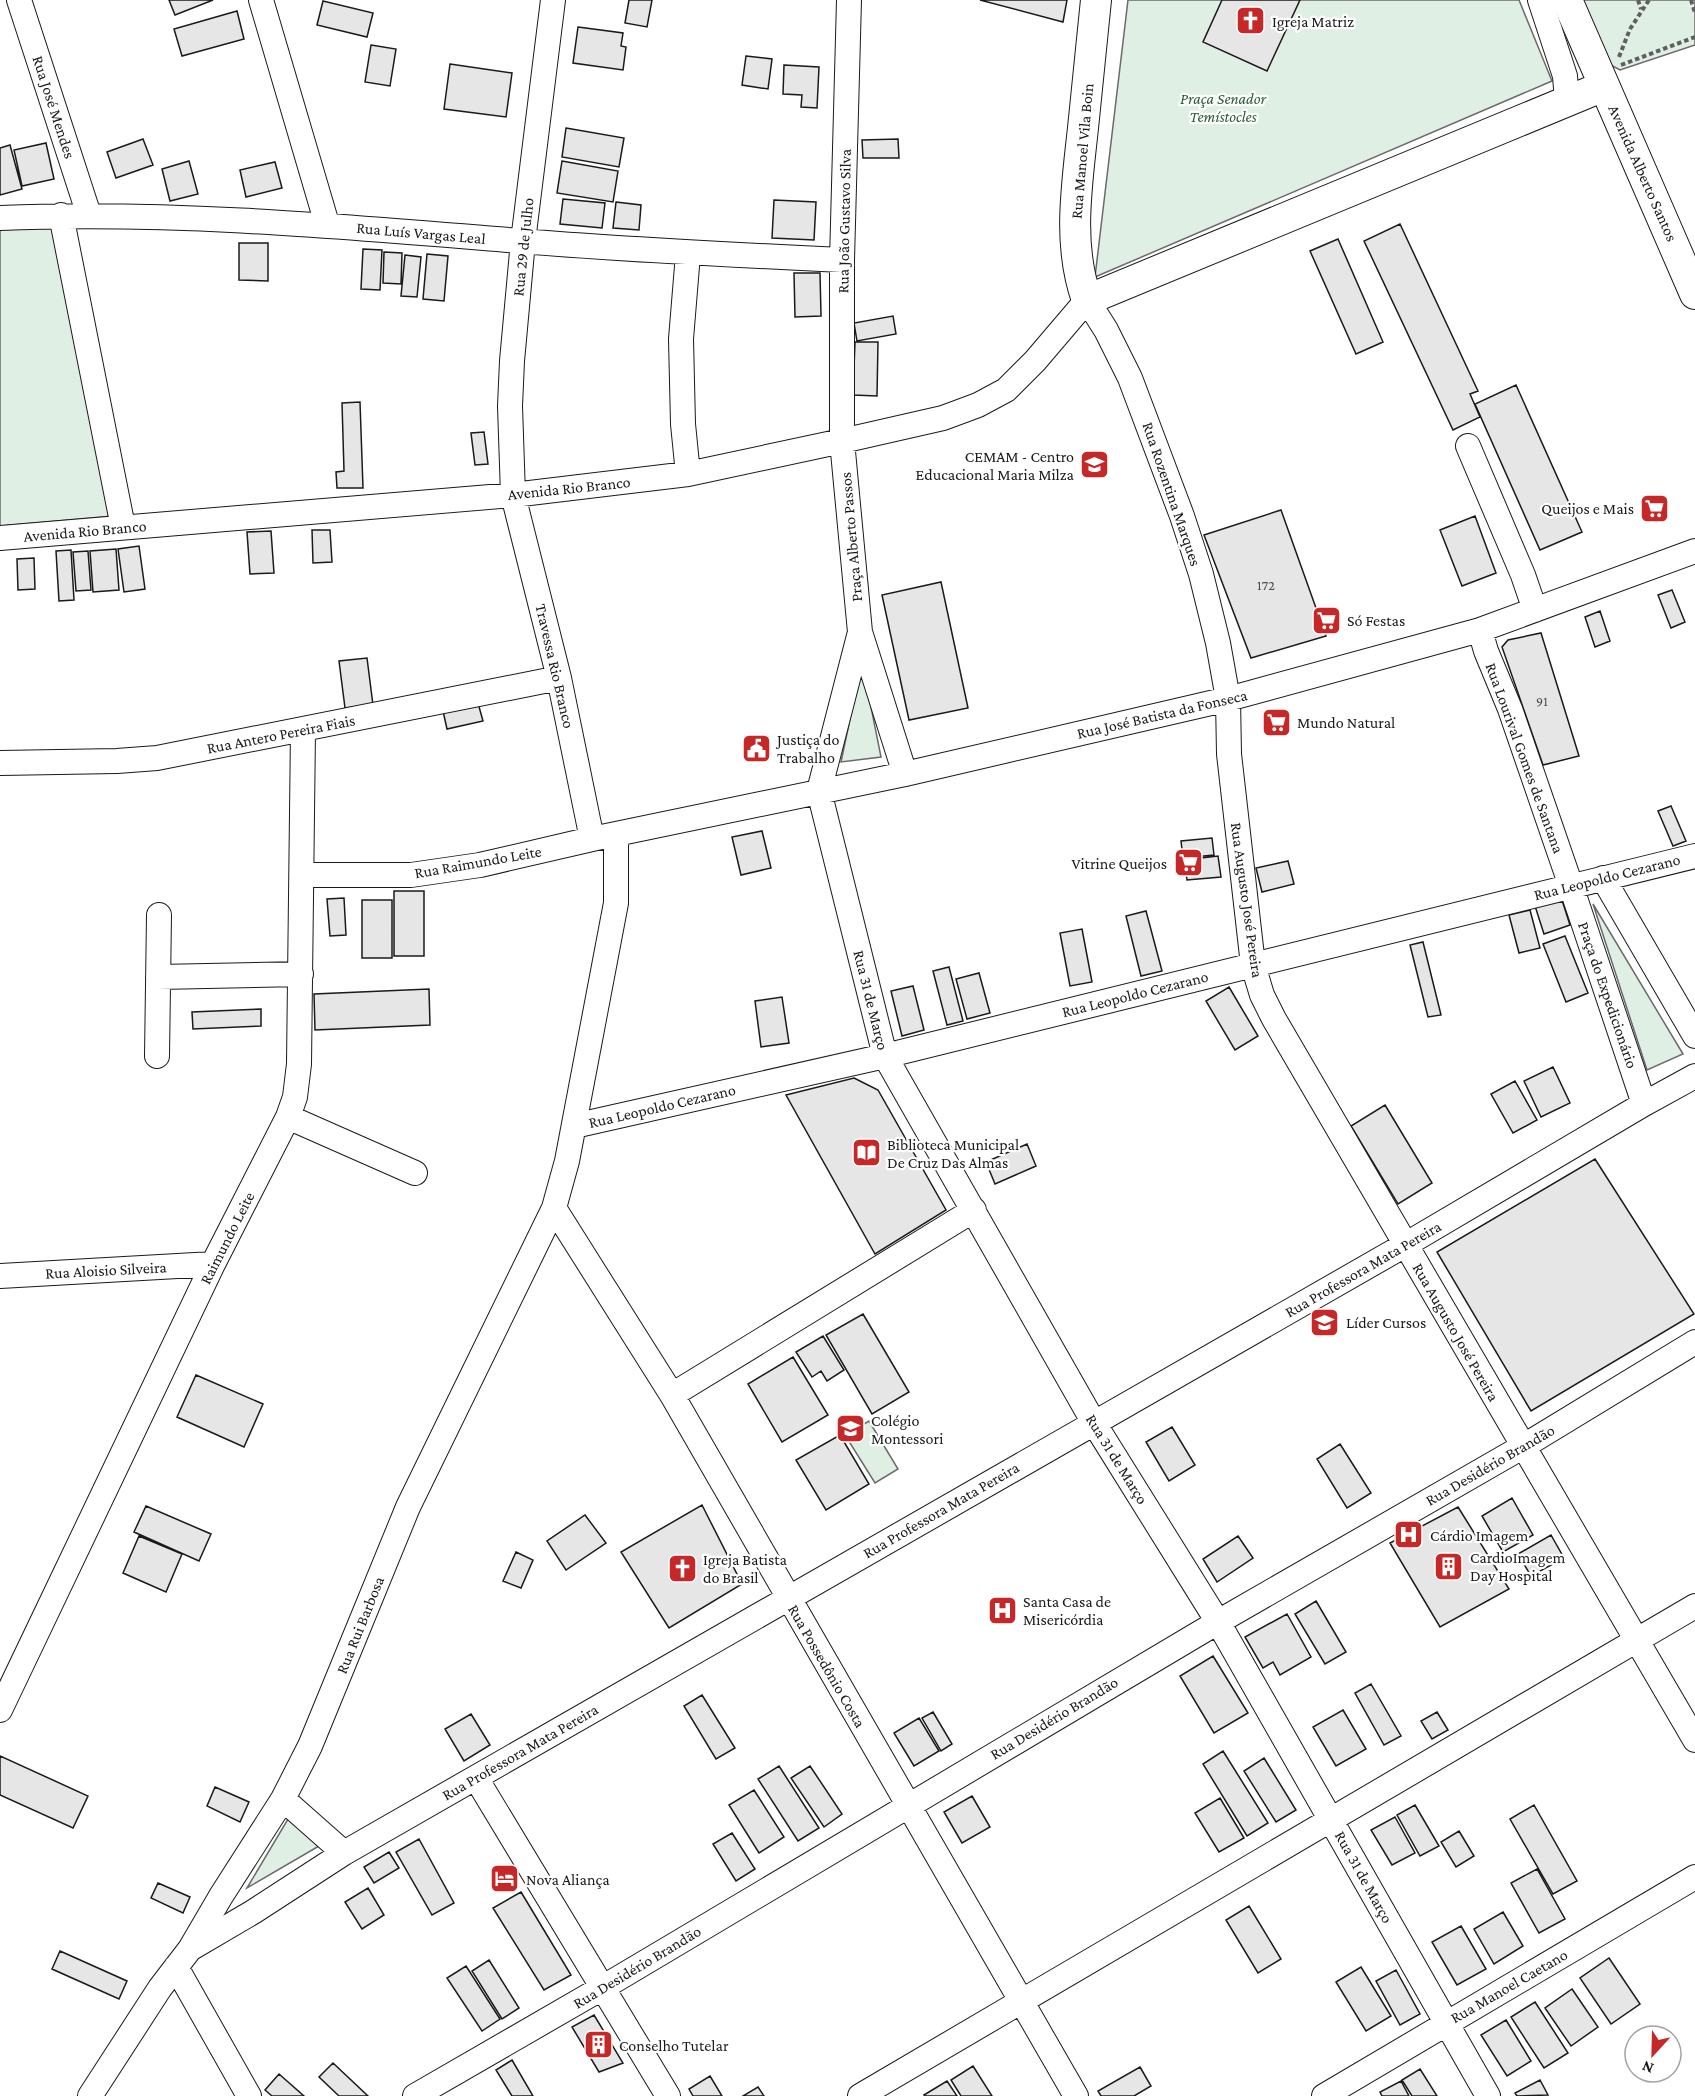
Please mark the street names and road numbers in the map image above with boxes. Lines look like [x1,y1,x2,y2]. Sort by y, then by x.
street label: Rua José Mendes [28,53,79,161]
street label: Rua Manoel Vila Boin [1068,82,1096,220]
street label: Avenida Alberto Santos [1605,102,1681,244]
street label: Rua João Gustavo Silva [834,148,855,294]
street label: Rua 29 de Julho [509,197,538,297]
street label: Rua Luís Vargas Leal [356,219,486,248]
street label: Rua Rozentina Marques [1138,420,1205,569]
street label: Praça Alberto Passos [837,471,866,603]
street label: Avenida Rio Branco [507,473,631,503]
street label: Avenida Rio Branco [23,517,147,545]
street label: Travessa Rio Branco [532,602,578,730]
street label: Rua Lourival Gomes de Santana [1483,660,1568,856]
street label: Rua José Batista da Fonseca [1075,686,1250,743]
street label: Rua Antero Pereira Fiais [205,711,357,757]
street label: Rua Augusto José Pereira [1227,821,1266,979]
street label: Rua Raimundo Leite [413,842,543,882]
street label: Rua Leopoldo Cezarano [1532,851,1682,904]
street label: Praça do Expedicionário [1574,920,1641,1071]
street label: Rua 31 de Março [849,948,892,1052]
street label: Rua Leopoldo Cezarano [1060,968,1210,1021]
street label: Rua Leopoldo Cezarano [587,1081,737,1132]
street label: Raimundo Leite [196,1189,258,1287]
street label: Rua Professora Mata Pereira [1282,1217,1445,1321]
street label: Rua Aloisio Silveira [45,1258,168,1282]
street label: Rua Augusto José Pereira [1409,1260,1503,1405]
street label: Rua 31 de Março [1082,1411,1151,1508]
street label: Rua Desidério Brandão [1423,1421,1557,1509]
street label: Rua Professora Mata Pereira [860,1458,1023,1562]
street label: Rua Rui Barbosa [333,1573,387,1676]
street label: Rua Possedônio Costa [785,1602,869,1731]
street label: Rua Desidério Brandão [987,1673,1121,1763]
street label: Rua Professora Mata Pereira [439,1700,602,1804]
street label: Rua 31 de Março [1331,1828,1396,1926]
street label: Rua Desidério Brandão [570,1922,704,2012]
street label: Rua Manoel Caetano [1448,1946,1570,2026]

